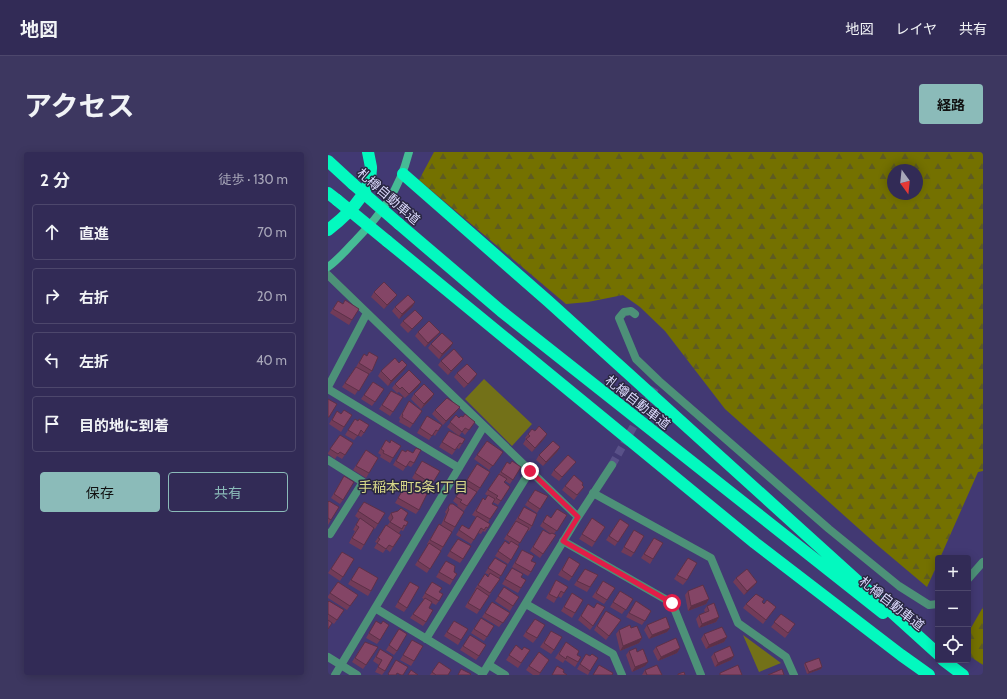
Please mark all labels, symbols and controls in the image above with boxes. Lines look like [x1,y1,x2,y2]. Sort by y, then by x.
text: 地図 [20,18,58,41]
text: 地図 [845,20,873,38]
text: レイヤ [895,20,937,38]
text: 共有 [959,20,987,38]
button: 経路 [919,84,983,124]
text: アクセス [24,89,135,123]
street label: 札樽自動車道 [354,164,424,228]
north arrow [887,164,923,200]
text: 2 分 [40,170,70,190]
text: 徒歩 · 130 m [218,171,288,187]
icon: ahead [41,221,63,243]
text: 70 m [257,224,287,240]
text: 直進 [79,225,109,243]
icon: right [41,285,63,307]
text: 20 m [257,288,287,304]
text: 右折 [79,289,109,307]
icon: left [41,349,63,371]
text: 40 m [256,352,287,368]
text: 左折 [79,353,109,371]
street label: 札樽自動車道 [602,372,674,432]
icon: arrive [41,413,63,435]
text: 目的地に到着 [79,417,169,435]
route end [521,462,539,480]
button: 保存 [40,472,160,512]
button: 共有 [168,472,288,512]
district label: 手稲本町5条1丁目 [358,478,468,496]
map controls [935,555,971,663]
button: + [935,555,971,591]
street label: 札樽自動車道 [856,573,928,633]
button: − [935,591,971,627]
route start [663,594,681,612]
button: locate [935,627,971,663]

